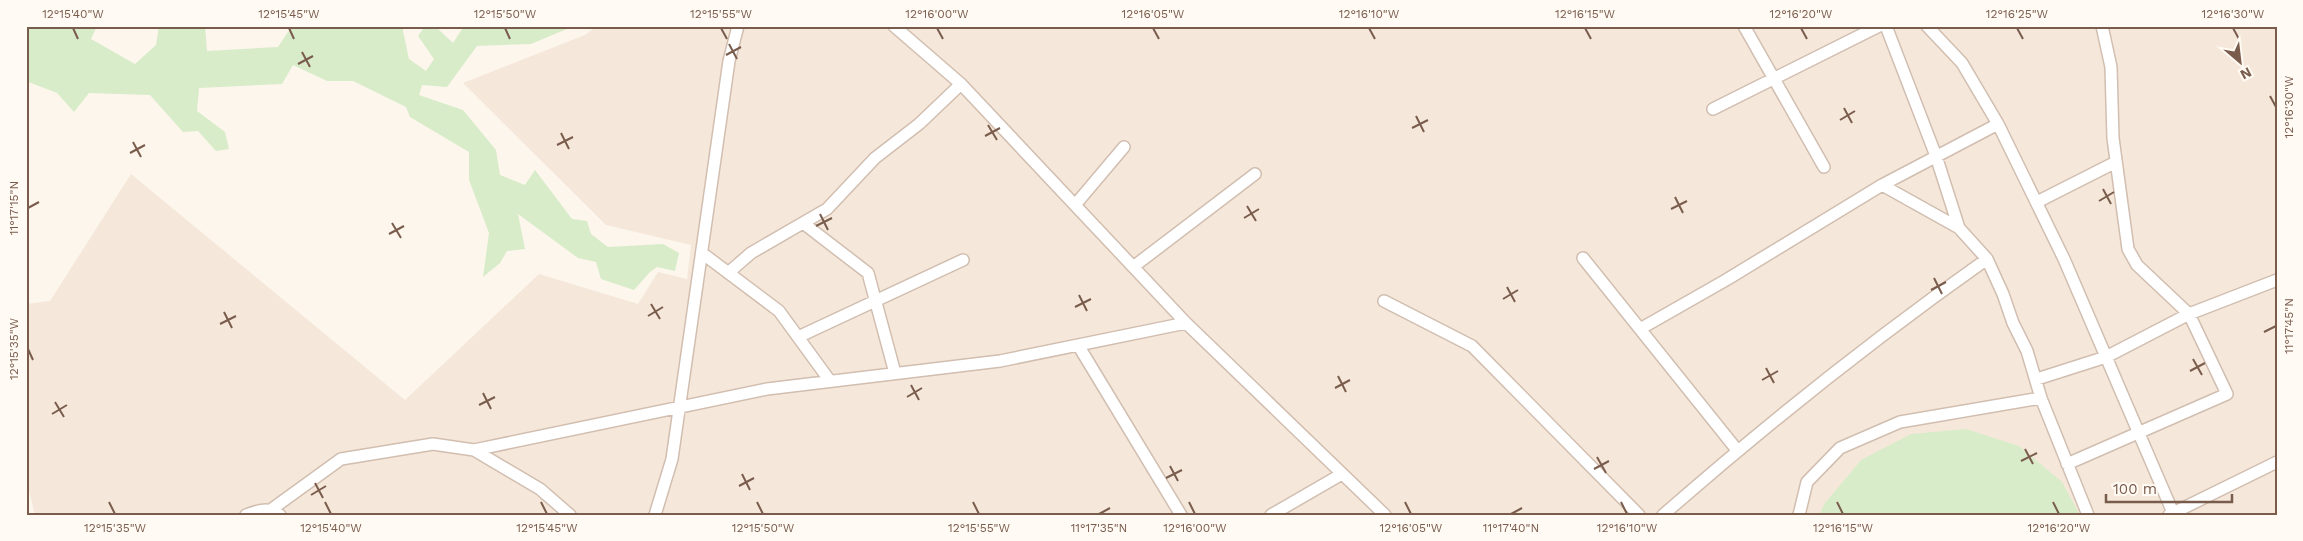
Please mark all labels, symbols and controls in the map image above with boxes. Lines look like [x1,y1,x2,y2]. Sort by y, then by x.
text: 12°15'40"W [42,7,104,21]
text: 12°15'45"W [258,7,320,21]
text: 12°15'50"W [474,7,537,21]
text: 12°15'55"W [690,7,752,21]
text: 12°16'00"W [905,7,969,21]
text: 12°16'05"W [1122,7,1185,21]
text: 12°16'10"W [1339,7,1400,21]
text: 12°16'15"W [1555,7,1615,21]
text: 12°16'20"W [1770,7,1833,21]
text: 12°16'25"W [1986,7,2049,21]
text: 12°16'30"W [2202,7,2265,21]
north arrow [2216,38,2266,88]
text: N [2238,64,2254,83]
text: 12°16'30"W [2282,75,2296,138]
text: 11°17'15"N [7,181,21,235]
text: 11°17'45"N [2282,298,2296,354]
text: 12°15'35"W [7,318,21,380]
scale bar [2106,471,2232,503]
text: 100 m [2113,480,2157,498]
text: 12°15'35"W [84,521,146,535]
text: 12°15'40"W [300,521,362,535]
text: 12°15'45"W [516,521,578,535]
text: 12°15'50"W [732,521,795,535]
text: 12°15'55"W [948,521,1010,535]
text: 11°17'35"N [1071,521,1127,535]
text: 12°16'00"W [1163,521,1227,535]
text: 12°16'05"W [1380,521,1443,535]
text: 11°17'40"N [1483,521,1539,535]
text: 12°16'10"W [1597,521,1658,535]
text: 12°16'15"W [1813,521,1873,535]
text: 12°16'20"W [2028,521,2091,535]

